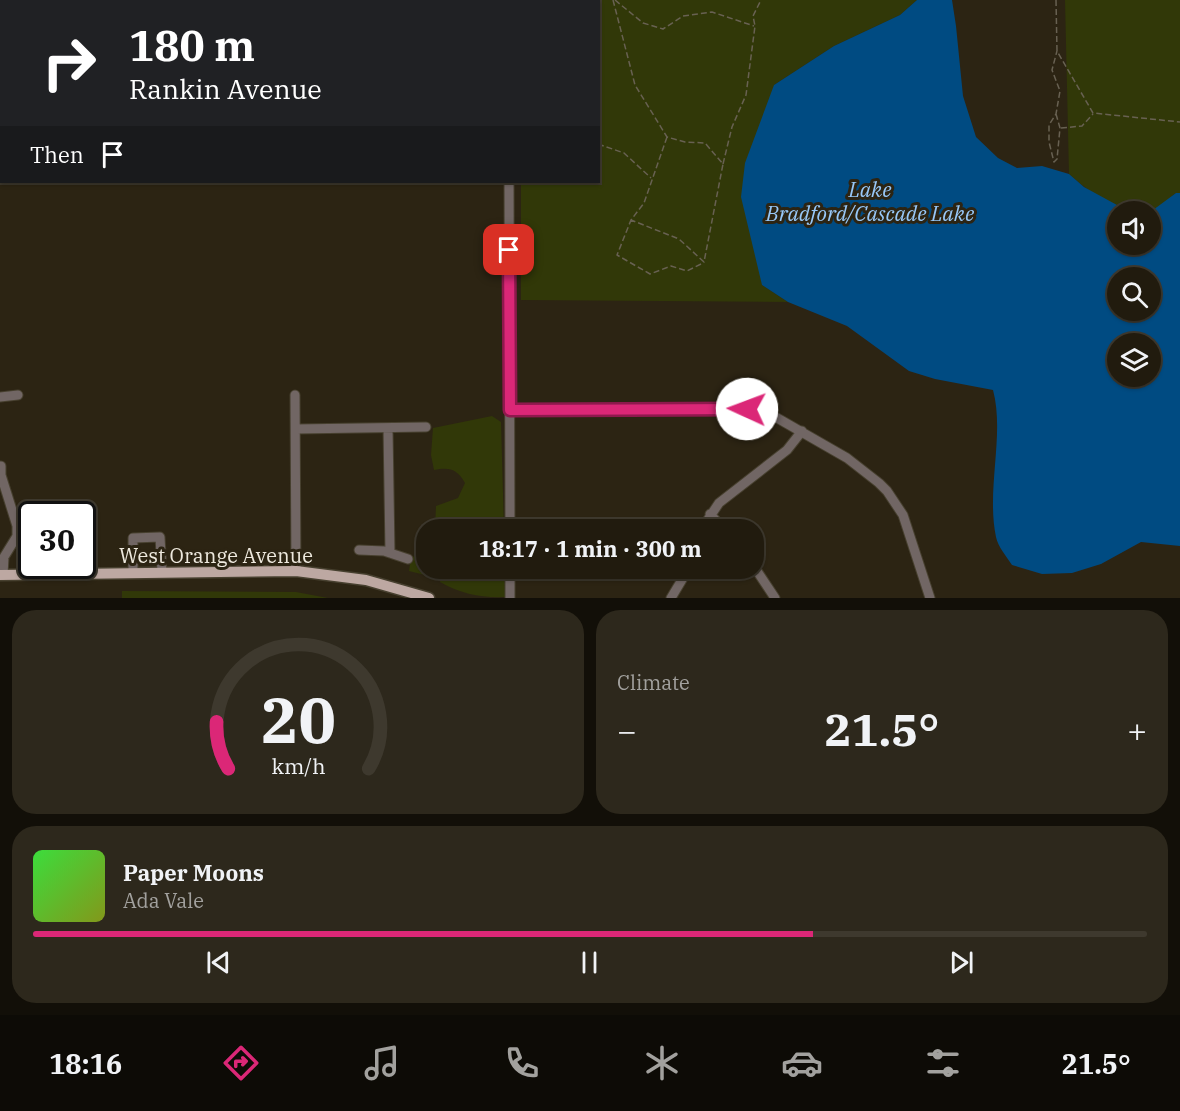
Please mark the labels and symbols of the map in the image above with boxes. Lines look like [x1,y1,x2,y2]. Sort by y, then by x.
water label: Lake Bradford/Cascade Lake [765,175,975,227]
pin [483,224,534,275]
position arrow [715,377,779,441]
speed limit sign: 30 [18,501,96,579]
street label: West Orange Avenue [119,542,313,569]

